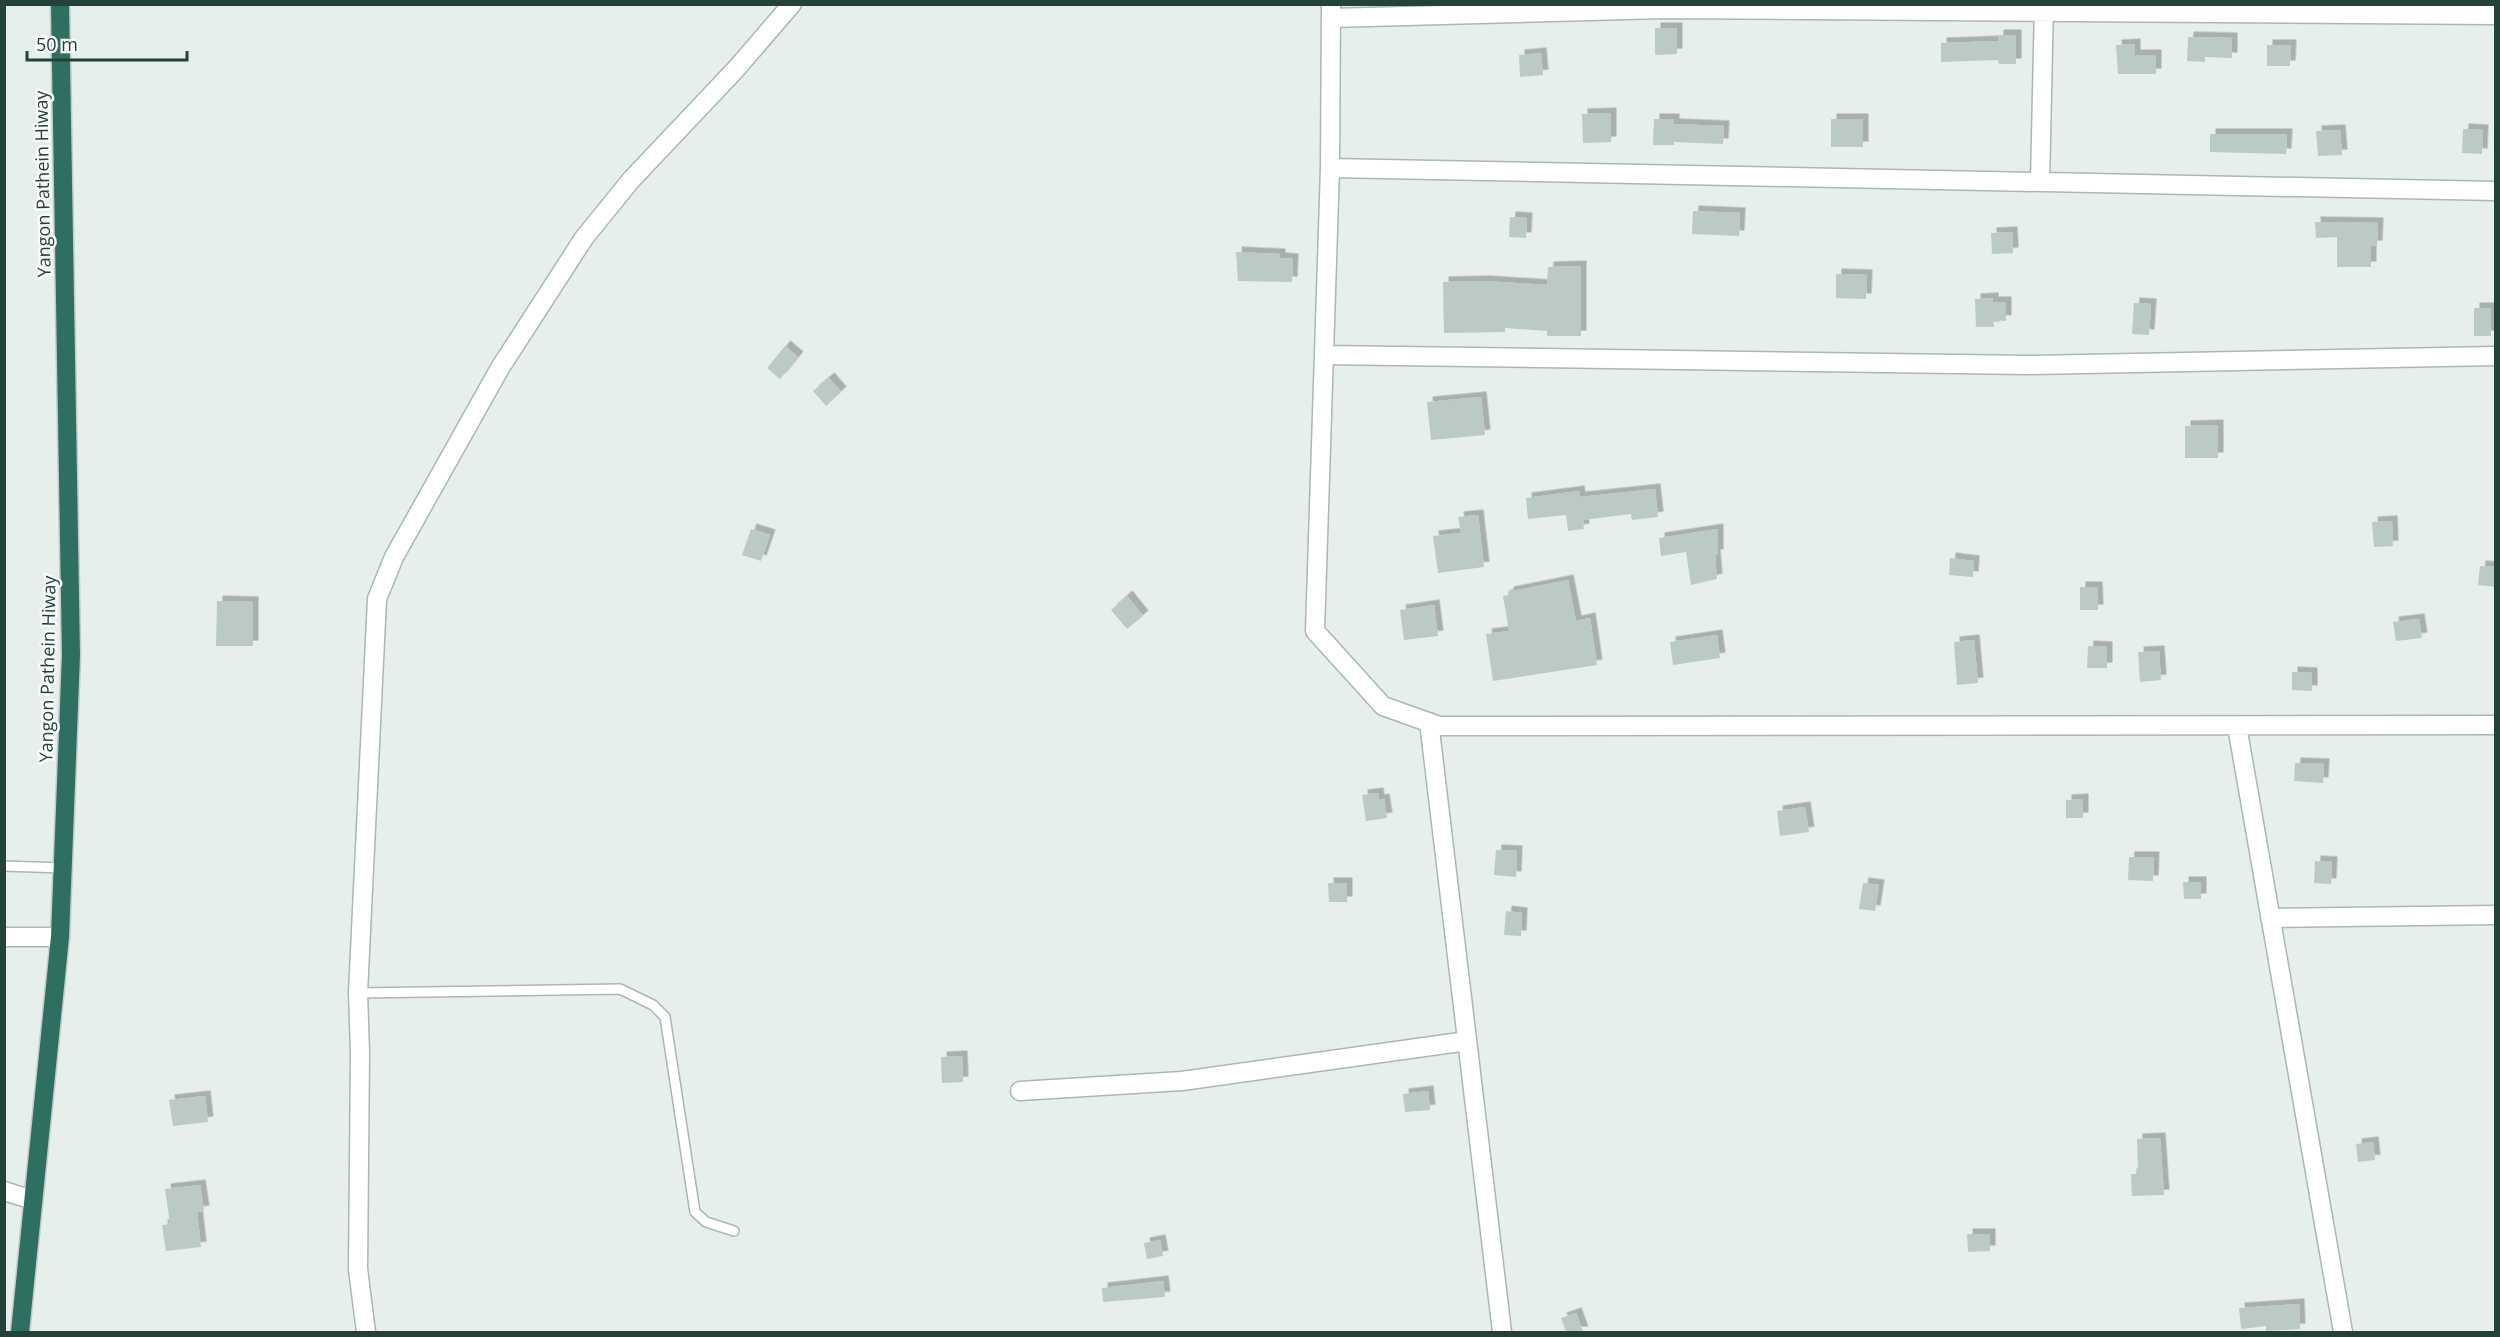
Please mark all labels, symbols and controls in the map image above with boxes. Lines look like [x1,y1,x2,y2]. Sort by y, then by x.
scale bar [27,24,188,62]
text: 50 m [36,32,78,56]
street label: Yangon Pathein Hiway [28,89,56,278]
street label: Yangon Pathein Hiway [33,574,61,763]

